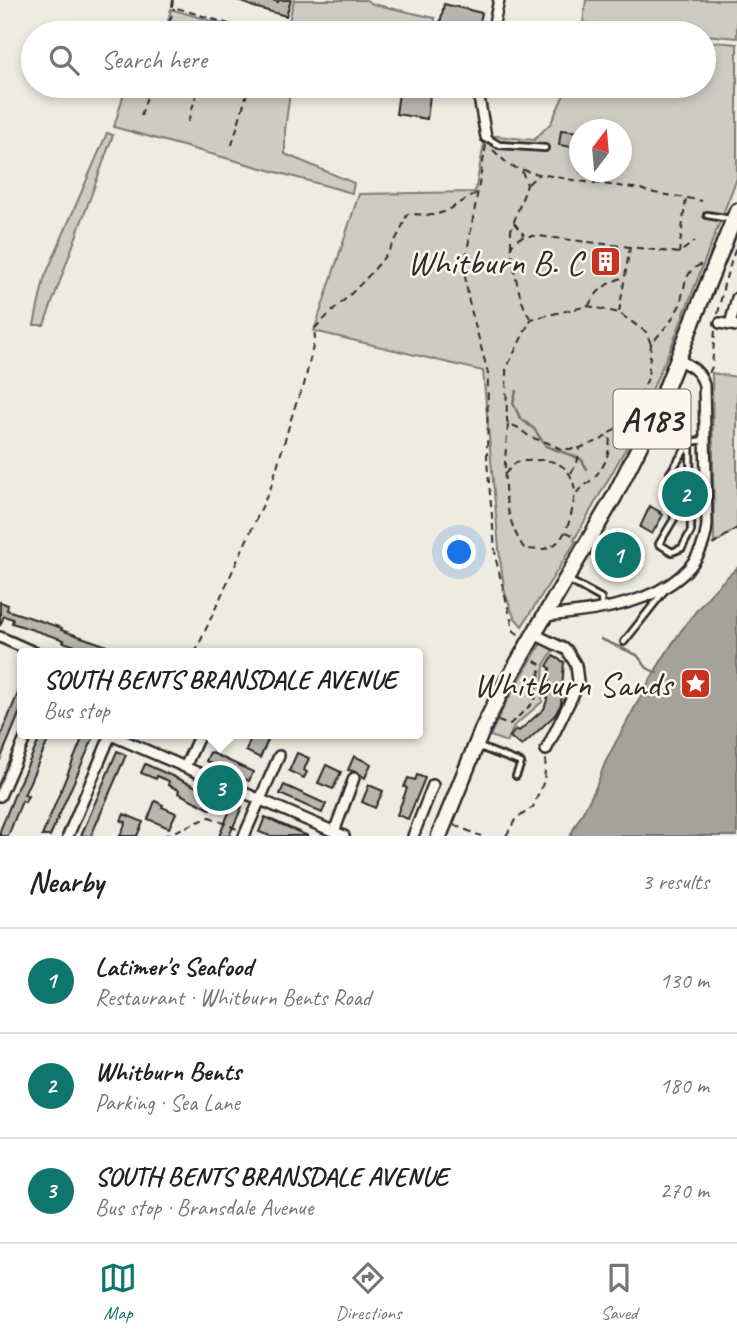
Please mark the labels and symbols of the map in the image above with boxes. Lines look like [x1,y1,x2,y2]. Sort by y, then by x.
north arrow [569,119,632,182]
place label: Whitburn B. C [407,240,586,285]
building icon: Whitburn B. C [589,245,623,279]
road number: A183 [614,390,690,448]
pin: 2 [662,468,708,520]
pin: 1 [595,529,641,581]
your location [442,535,476,569]
place label: Whitburn Sands [474,662,675,707]
place icon: Whitburn Sands [678,667,712,701]
pin: 3 [197,762,243,814]

